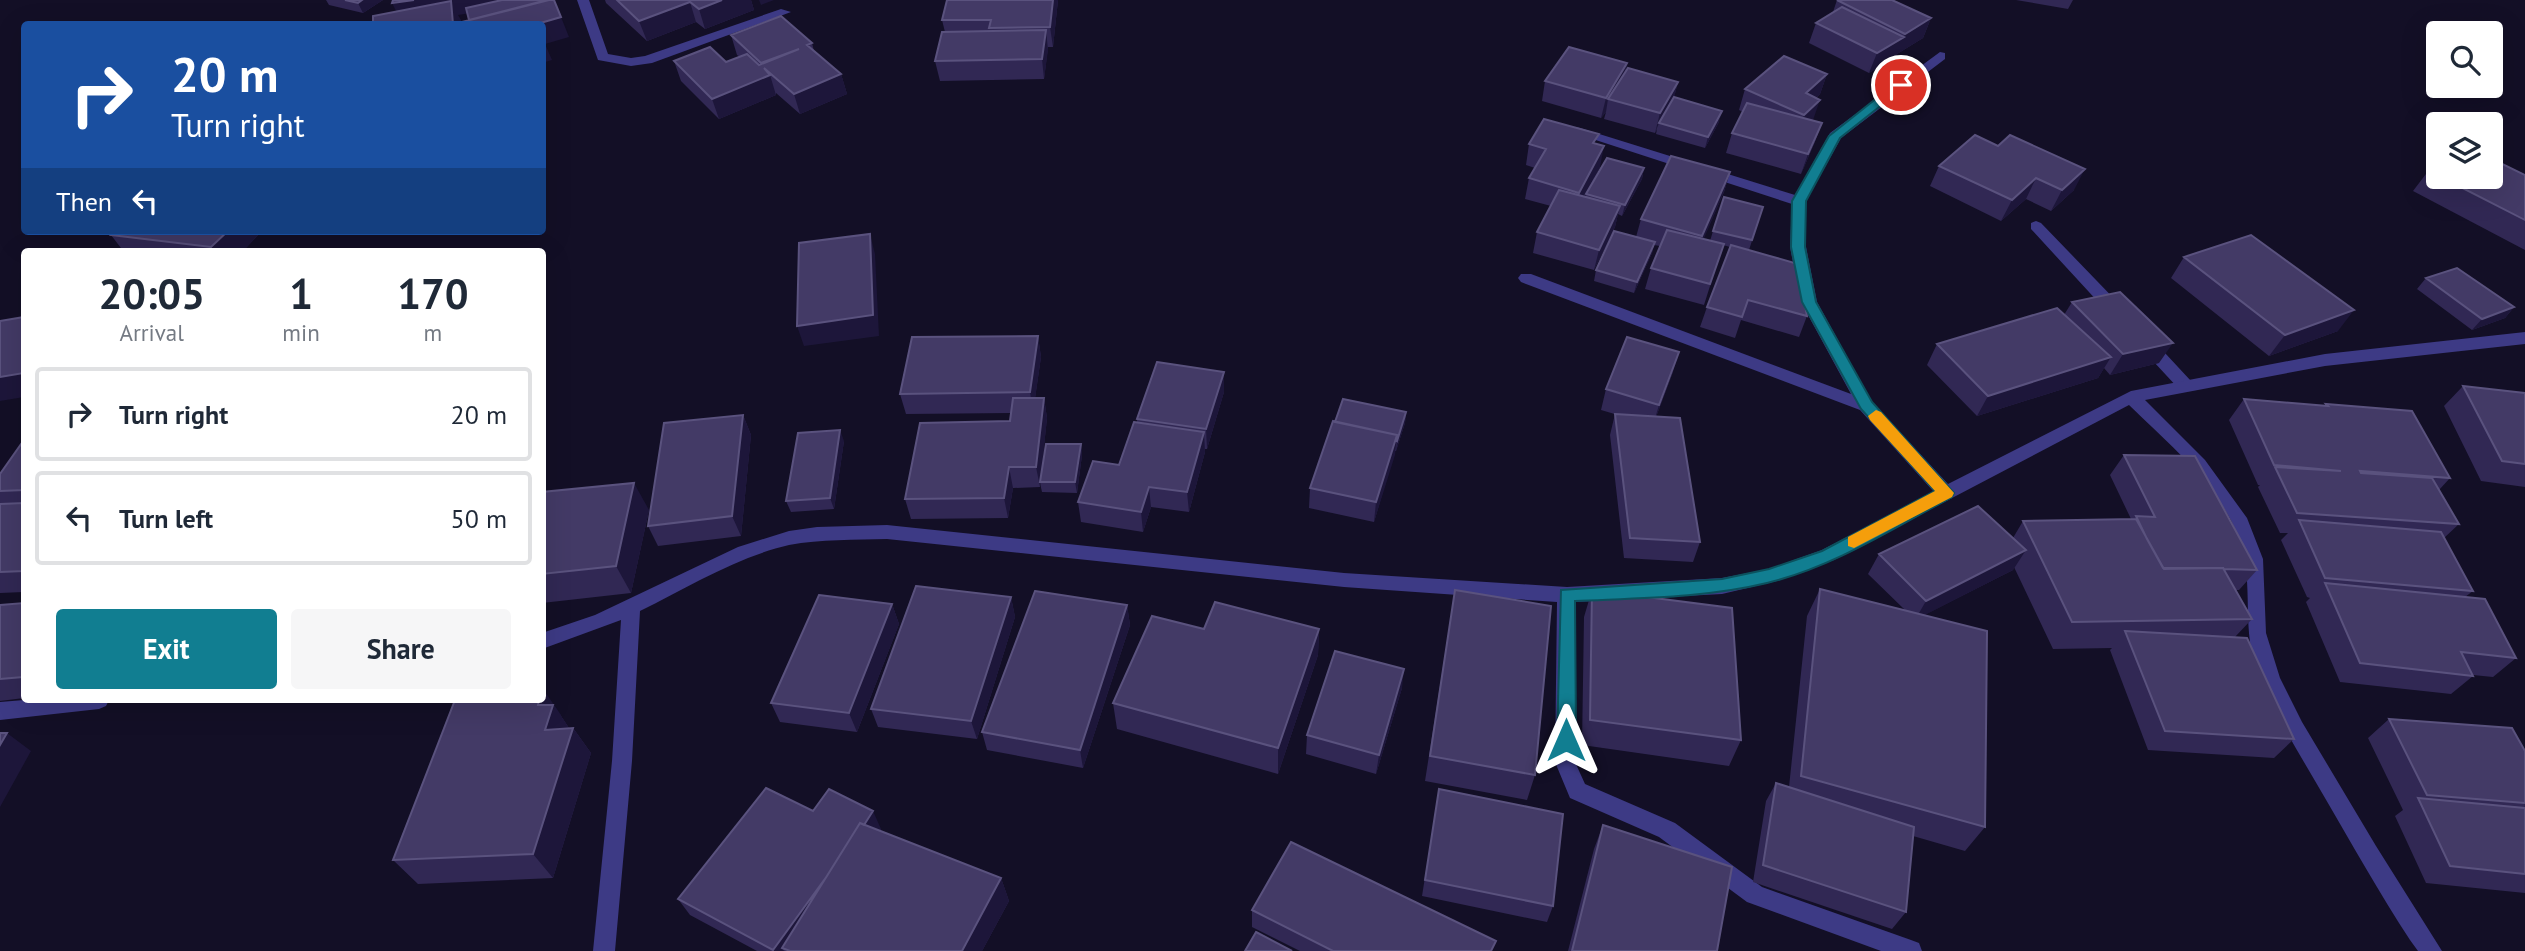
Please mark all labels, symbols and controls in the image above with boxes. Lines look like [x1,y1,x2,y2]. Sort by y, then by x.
map controls [2426,21,2503,189]
button: search [2426,21,2503,98]
text: 20 m [171,42,278,106]
icon: right [56,49,147,140]
pin [1871,55,1931,115]
icon: arrive [1882,66,1920,104]
text: Turn right [171,104,305,146]
button: layers [2426,112,2503,189]
icon: left [126,182,164,220]
text: Then [56,185,112,218]
text: 20:05 [98,266,205,321]
text: 1 [289,266,313,321]
text: 170 [397,266,469,321]
text: Arrival [119,318,184,347]
text: min [282,318,320,347]
text: m [424,318,442,347]
icon: right [60,395,98,433]
text: Turn right [119,398,228,431]
text: 20 m [451,398,507,431]
icon: left [60,499,98,537]
text: Turn left [119,502,213,535]
text: 50 m [451,502,507,535]
button: Exit [56,609,277,689]
button: Share [291,609,511,689]
position arrow [1529,703,1603,777]

